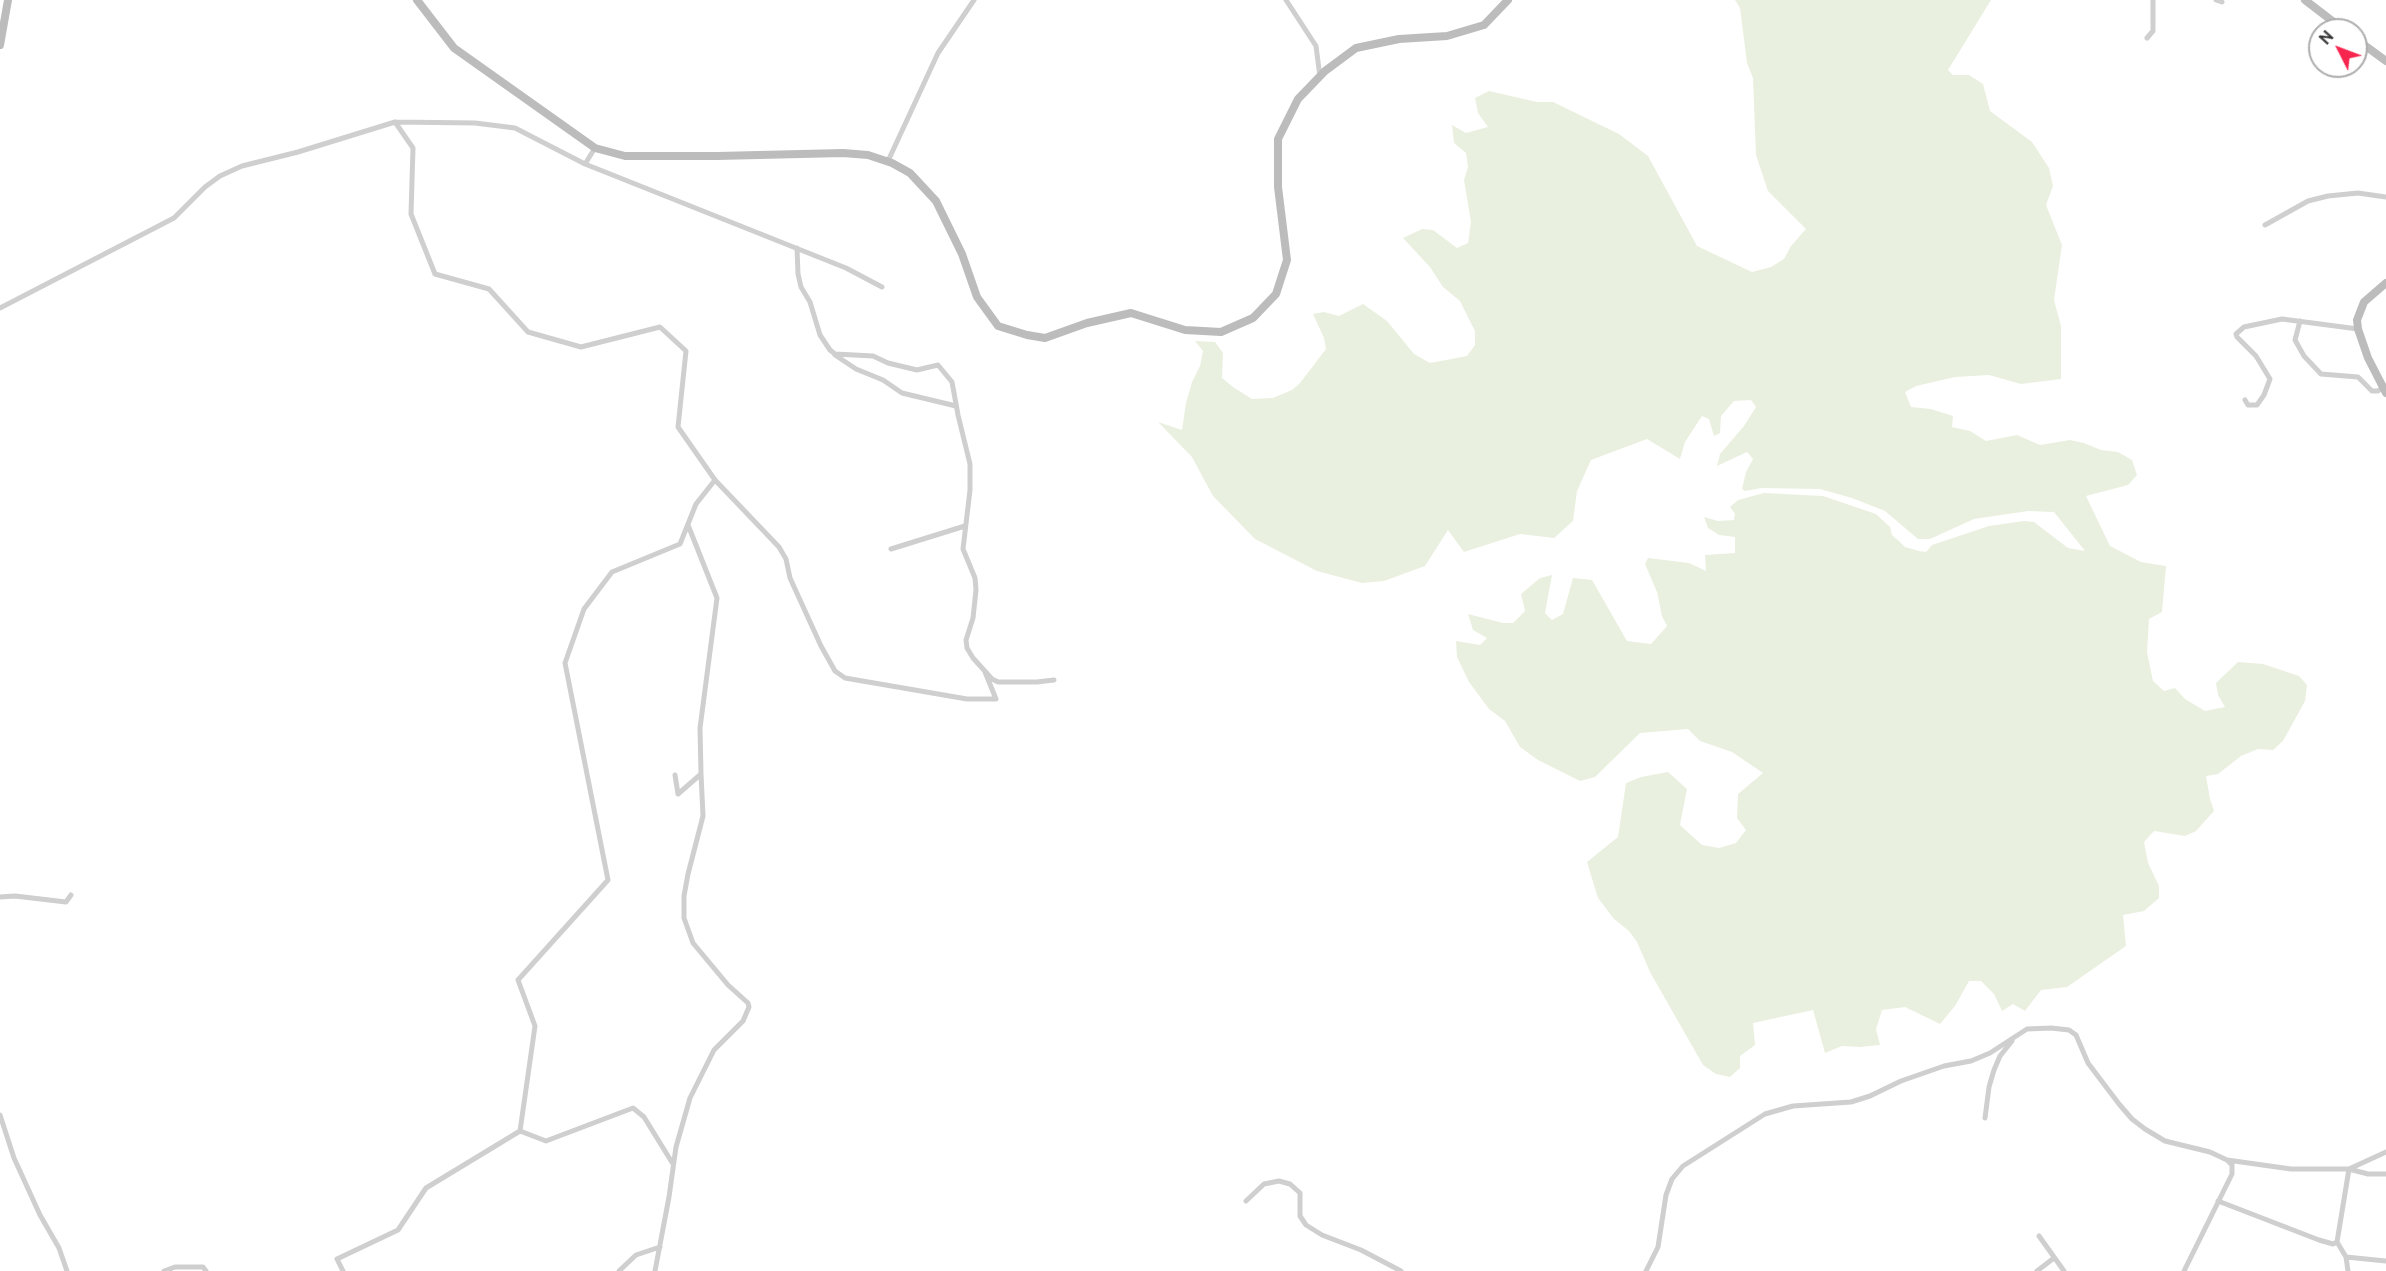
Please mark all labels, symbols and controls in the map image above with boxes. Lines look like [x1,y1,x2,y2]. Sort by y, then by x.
north arrow [2308,18,2368,78]
text: N [2315,27,2337,48]

